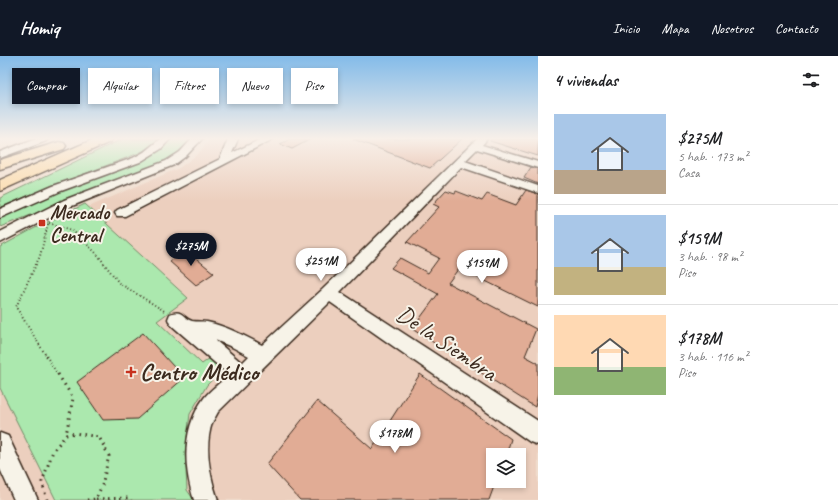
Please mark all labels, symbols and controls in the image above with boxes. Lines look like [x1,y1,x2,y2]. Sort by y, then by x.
text: Homiq [20,16,59,40]
text: Inicio [613,20,640,37]
text: Mapa [662,20,689,37]
text: Nosotros [711,20,753,37]
text: Contacto [775,20,818,37]
chip: Comprar [12,68,80,104]
chip: Alquilar [88,68,152,104]
chip: Filtros [160,68,219,104]
chip: Nuevo [227,68,283,104]
chip: Piso [291,68,338,104]
icon: filters [800,69,822,91]
text: 4 viviendas [554,70,618,91]
text: $275M [678,128,721,149]
icon: home [586,130,634,178]
text: 5 hab. · 173 m² [678,149,748,165]
text: Casa [678,165,699,181]
place label: Mercado Central [50,200,111,248]
marker: Mercado Central [37,218,47,228]
text: $159M [678,228,721,249]
icon: home [586,231,634,279]
pin: $275M [163,233,219,267]
text: $275M [175,238,207,254]
pin: $251M [293,248,349,282]
text: 3 hab. · 98 m² [678,249,742,265]
pin: $159M [454,250,510,284]
text: $251M [305,253,337,269]
text: $159M [466,255,498,271]
text: Piso [678,265,696,281]
street label: De la Siembra [391,299,504,388]
text: $178M [678,328,721,349]
icon: home [586,331,634,379]
text: 3 hab. · 116 m² [678,349,748,365]
place label: Centro Médico [140,357,261,387]
text: Piso [678,365,696,381]
marker: Centro Médico [125,366,137,378]
pin: $178M [367,420,423,454]
text: $178M [379,425,411,441]
map controls [486,448,526,488]
button: layers [486,448,526,488]

